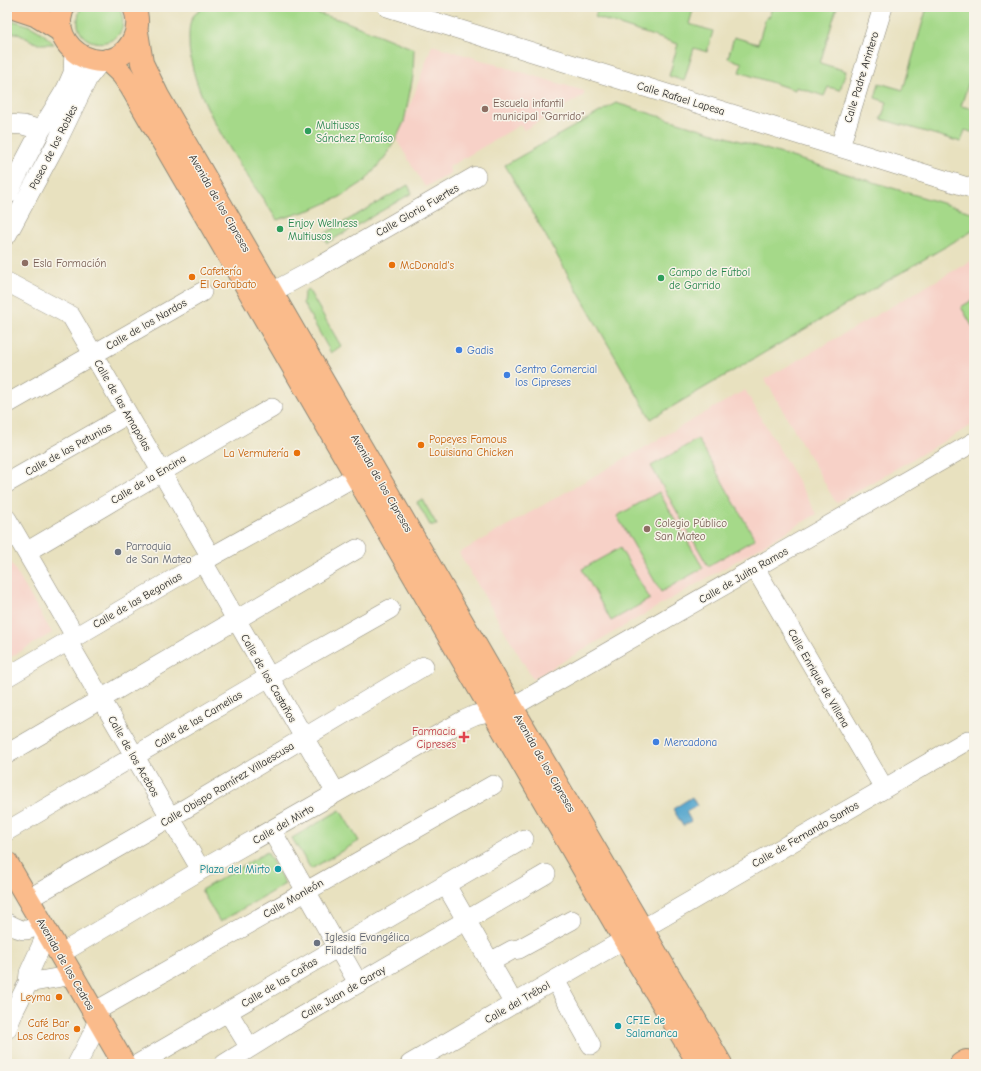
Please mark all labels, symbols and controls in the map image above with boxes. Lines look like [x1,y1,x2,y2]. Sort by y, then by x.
street label: Calle Padre Arintero [841,30,882,124]
street label: Calle Rafael Lapesa [635,79,726,118]
place label: Escuela infantil municipal "Garrido" [493,97,584,123]
street label: Paseo de los Robles [27,102,81,192]
marker: Escuela infantil municipal "Garrido" [480,104,490,114]
place label: Multiusos Sánchez Paraíso [316,119,393,145]
marker: Multiusos Sánchez Paraíso [303,126,313,136]
street label: Avenida de los Cipreses [186,152,253,255]
street label: Calle Gloria Fuertes [374,181,461,239]
place label: Enjoy Wellness Multiusos [288,217,358,243]
marker: Enjoy Wellness Multiusos [275,224,285,234]
place label: Esla Formación [33,257,106,270]
marker: Esla Formación [20,258,30,268]
place label: McDonald's [400,259,454,272]
marker: McDonald's [387,260,397,270]
place label: Cafetería El Garabato [200,265,256,291]
place label: Campo de Fútbol de Garrido [669,266,750,292]
marker: Cafetería El Garabato [187,272,197,282]
marker: Campo de Fútbol de Garrido [656,273,666,283]
street label: Calle de los Nardos [104,296,189,353]
place label: Gadis [467,344,494,357]
marker: Gadis [454,345,464,355]
street label: Calle de las Amapolas [91,357,154,454]
place label: Centro Comercial los Cipreses [515,363,597,389]
marker: Centro Comercial los Cipreses [502,370,512,380]
street label: Calle de las Petunias [23,420,114,479]
street label: Avenida de los Cipreses [348,432,415,535]
place label: Popeyes Famous Louisiana Chicken [429,433,514,459]
marker: Popeyes Famous Louisiana Chicken [416,440,426,450]
place label: La Vermutería [224,447,289,460]
marker: La Vermutería [292,448,302,458]
street label: Calle de la Encina [108,452,188,507]
place label: Colegio Público San Mateo [655,517,727,543]
marker: Colegio Público San Mateo [642,524,652,534]
place label: Parroquia de San Mateo [126,540,192,566]
street label: Calle de Julita Ramos [696,544,790,606]
marker: Parroquia de San Mateo [113,547,123,557]
street label: Calle de las Begonias [90,569,184,631]
street label: Calle Enrique de Villena [785,627,852,730]
street label: Calle de los Castaños [238,632,299,725]
street label: Calle de las Camelias [152,688,245,751]
street label: Avenida de los Cipreses [511,712,578,815]
street label: Calle de los Acebos [105,713,162,799]
place label: Farmacia Cipreses [412,725,456,751]
marker: Farmacia Cipreses [459,732,469,742]
place label: Mercadona [664,736,717,749]
marker: Mercadona [651,737,661,747]
street label: Calle Obispo Ramírez Villaescusa [158,739,296,830]
street label: Calle de Fernando Santos [750,798,861,870]
street label: Calle del Mirto [250,802,316,847]
place label: Plaza del Mirto [200,863,270,876]
marker: Plaza del Mirto [273,864,283,874]
street label: Calle Monleón [261,876,326,921]
street label: Avenida de los Cedros [34,916,97,1013]
place label: Iglesia Evangélica Filadelfia [325,931,409,957]
marker: Iglesia Evangélica Filadelfia [312,938,322,948]
street label: Calle de las Cañas [239,954,320,1010]
street label: Calle Juan de Garay [298,963,388,1022]
street label: Calle del Trébol [482,978,552,1026]
place label: Leyma [20,991,51,1004]
marker: Leyma [54,992,64,1002]
place label: CFIE de Salamanca [626,1014,678,1040]
place label: Café Bar Los Cedros [17,1017,70,1043]
marker: CFIE de Salamanca [613,1021,623,1031]
marker: Café Bar Los Cedros [72,1024,82,1034]

